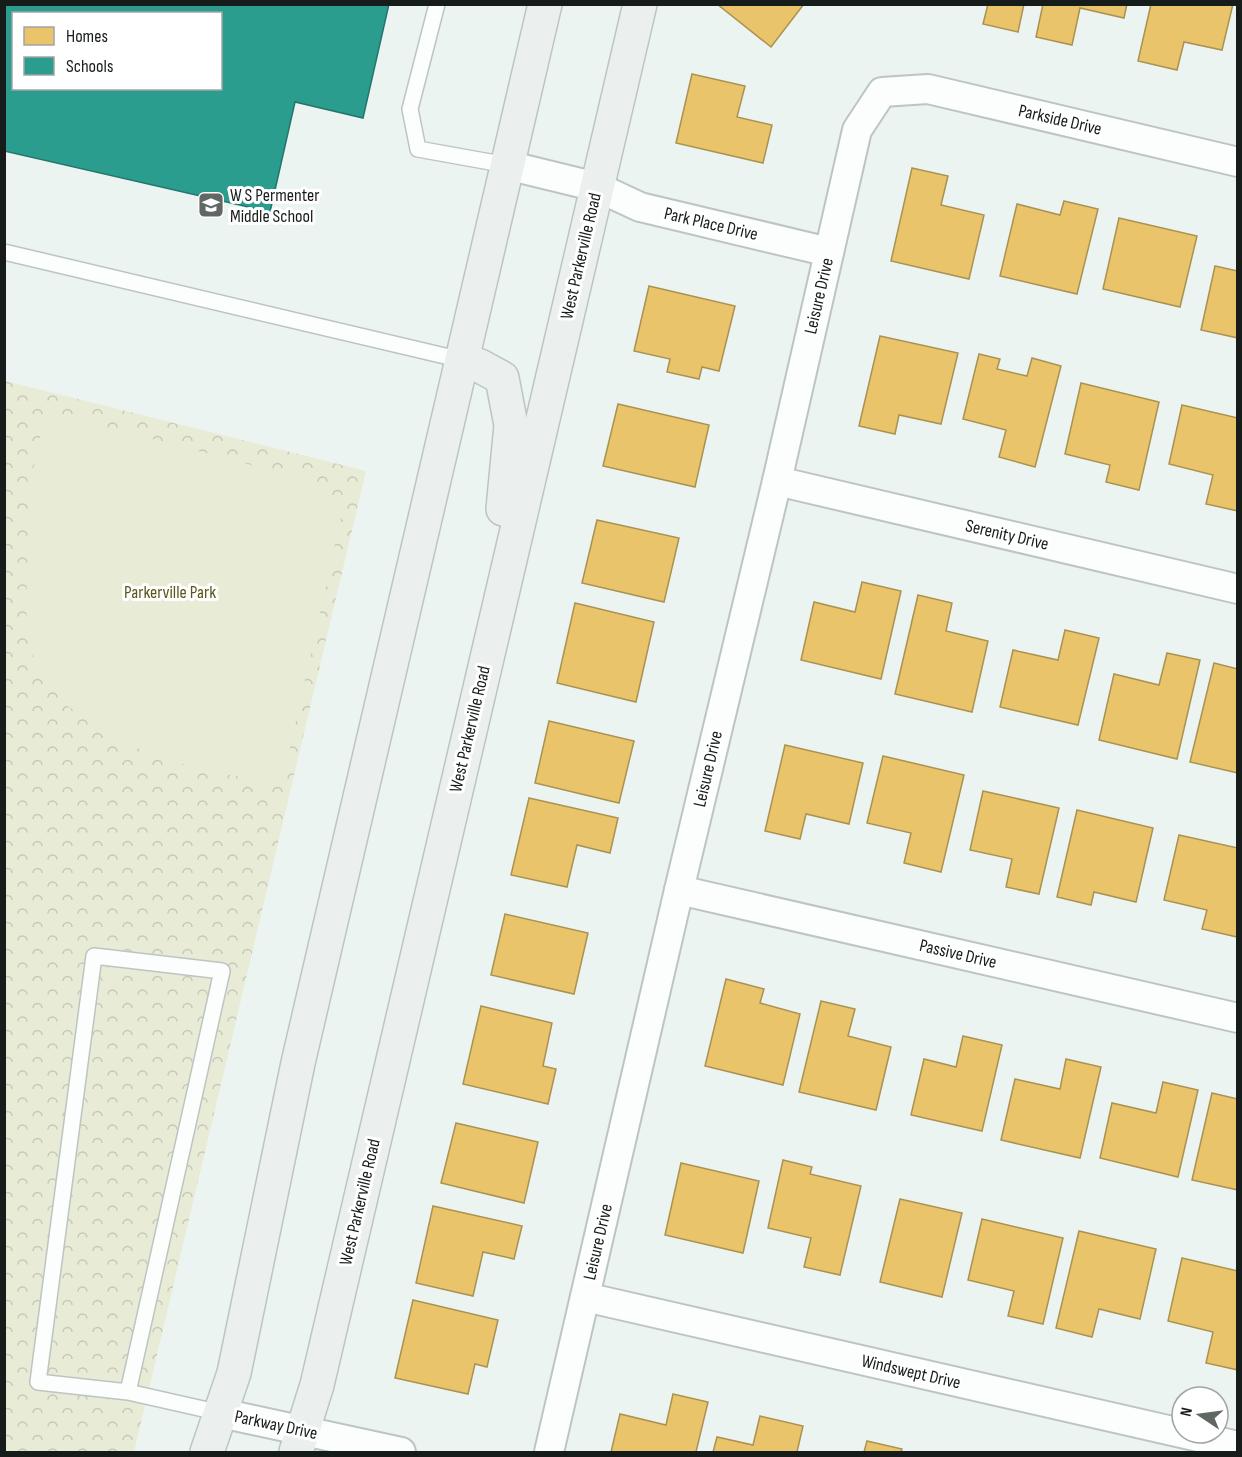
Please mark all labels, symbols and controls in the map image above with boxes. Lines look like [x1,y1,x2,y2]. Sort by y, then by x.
legend [12,12,222,90]
text: Homes [66,26,108,47]
text: Schools [66,56,113,77]
street label: Parkside Drive [1016,100,1104,140]
place label: W S Permenter Middle School [230,185,320,227]
school or university icon: W S Permenter Middle School [196,190,226,220]
street label: West Parkerville Road [556,191,606,321]
street label: Park Place Drive [662,203,760,245]
street label: Leisure Drive [800,256,838,336]
street label: Serenity Drive [963,515,1051,555]
park label: Parkerville Park [124,582,216,603]
street label: West Parkerville Road [445,664,495,794]
street label: Leisure Drive [689,729,727,809]
street label: Passive Drive [917,935,999,973]
street label: West Parkerville Road [335,1137,385,1267]
street label: Leisure Drive [579,1202,617,1282]
street label: Windswept Drive [859,1350,963,1394]
north arrow [1170,1385,1230,1445]
street label: Parkway Drive [233,1406,319,1444]
text: N [1177,1406,1197,1418]

